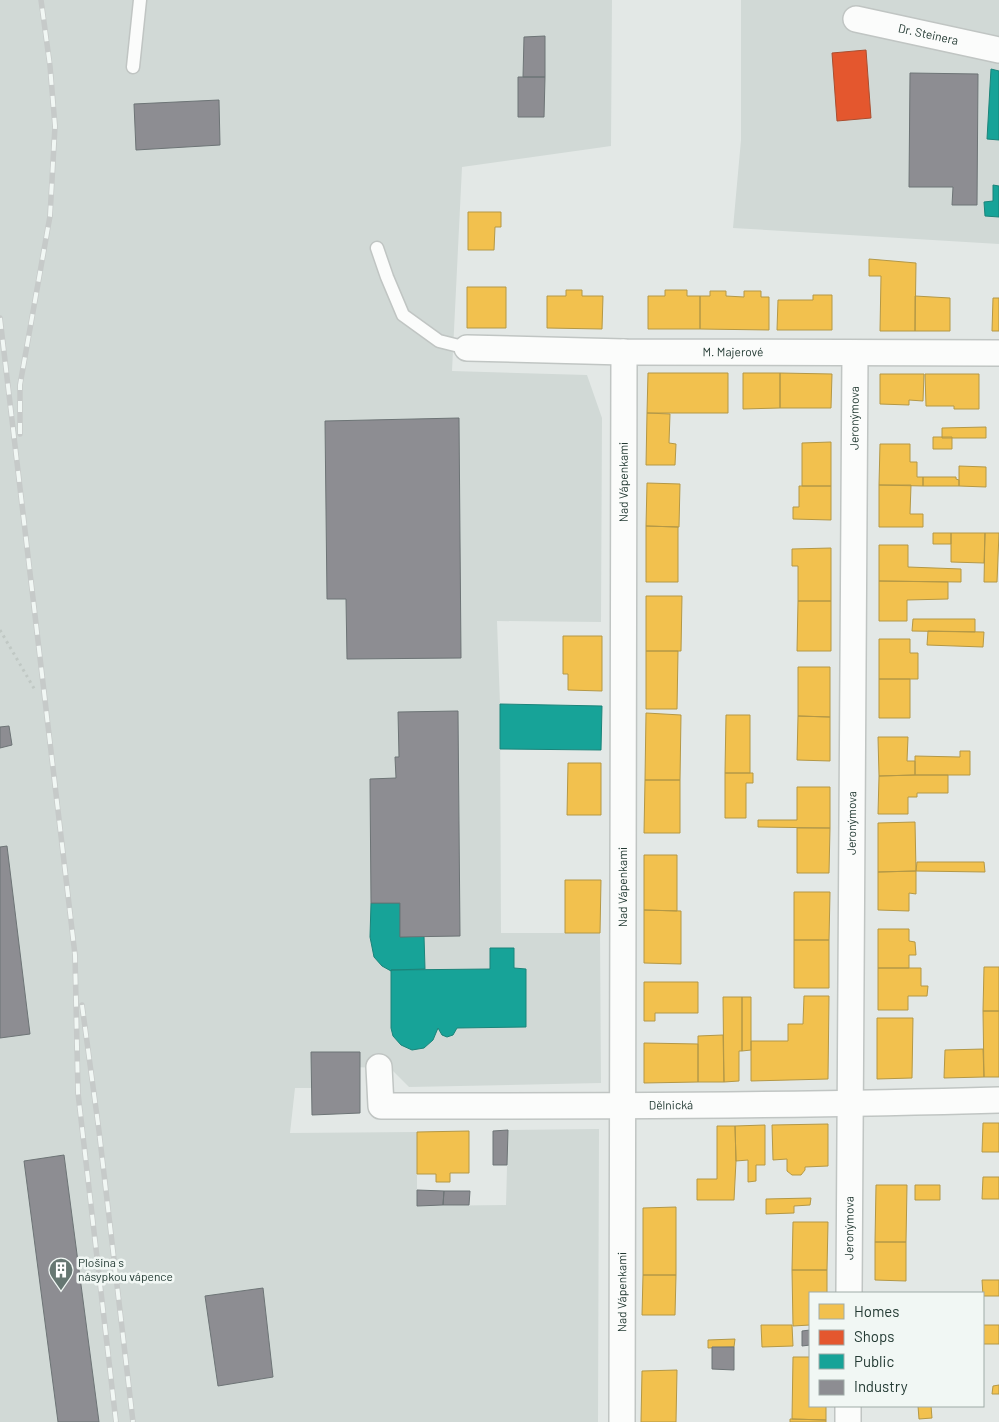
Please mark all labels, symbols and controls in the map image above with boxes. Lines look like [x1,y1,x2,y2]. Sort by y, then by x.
street label: Dr. Steinera [897,20,960,47]
street label: M. Majerové [702,344,763,358]
street label: Jeronýmova [846,386,861,450]
street label: Nad Vápenkami [616,442,630,522]
street label: Jeronýmova [844,791,858,855]
street label: Nad Vápenkami [615,847,629,927]
street label: Dělnická [649,1097,693,1112]
street label: Jeronýmova [841,1196,856,1260]
street label: Nad Vápenkami [614,1252,628,1332]
place label: Plošina s násypkou vápence [78,1255,173,1283]
building icon: Plošina s násypkou vápence [48,1257,74,1291]
legend [809,1292,984,1407]
text: Homes [854,1302,899,1320]
text: Shops [854,1327,894,1345]
text: Public [854,1352,894,1370]
text: Industry [854,1377,908,1395]

